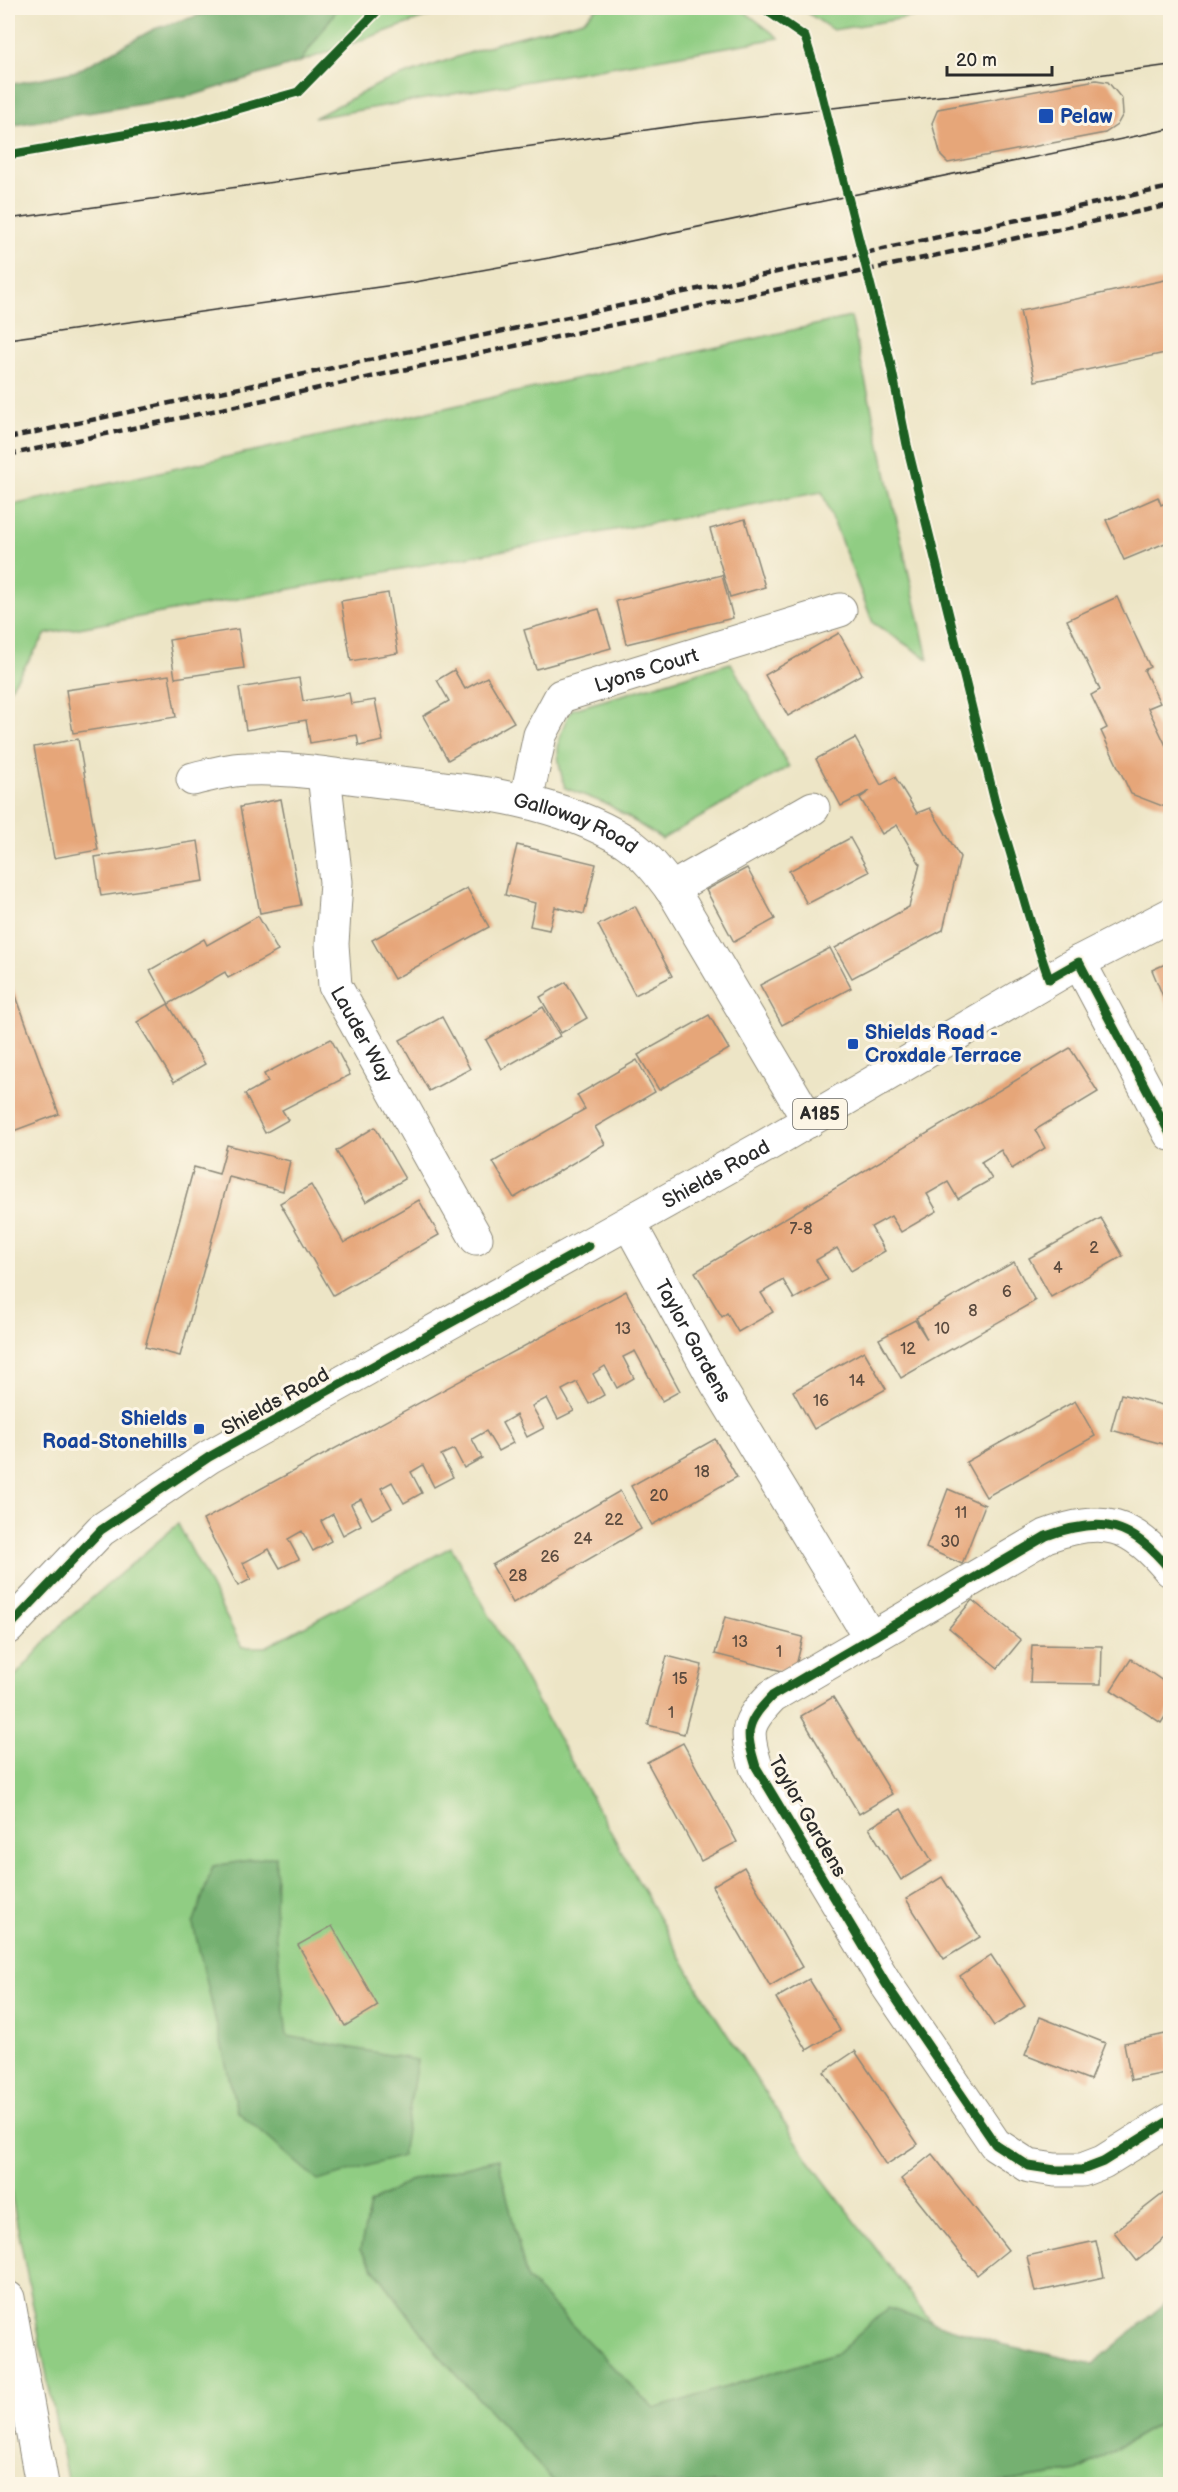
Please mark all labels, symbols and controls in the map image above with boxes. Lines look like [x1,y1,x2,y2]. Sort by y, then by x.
scale bar [947,39,1052,77]
text: 20 m [956,50,997,71]
place label: Pelaw [1060,105,1113,129]
marker: Pelaw [1037,107,1055,125]
street label: Lyons Court [592,643,701,698]
street label: Galloway Road [511,788,642,859]
street label: Lauder Way [325,982,397,1087]
place label: Shields Road - Croxdale Terrace [865,1021,1022,1068]
marker: Shields Road - Croxdale Terrace [846,1037,860,1051]
road number: A185 [793,1099,847,1129]
street label: Shields Road [658,1135,774,1214]
house number: 7-8 [789,1220,813,1239]
house number: 2 [1089,1239,1099,1258]
house number: 4 [1053,1259,1063,1278]
street label: Taylor Gardens [649,1275,736,1407]
house number: 6 [1002,1283,1012,1302]
house number: 8 [968,1302,978,1321]
house number: 13 [615,1320,631,1339]
house number: 10 [934,1320,950,1339]
house number: 12 [900,1340,916,1359]
street label: Shields Road [218,1362,333,1441]
house number: 14 [849,1372,865,1391]
house number: 16 [813,1392,829,1411]
place label: Shields Road-Stonehills [42,1407,187,1454]
marker: Shields Road-Stonehills [192,1422,206,1436]
house number: 18 [694,1463,710,1482]
house number: 20 [650,1487,668,1506]
house number: 11 [955,1504,967,1523]
house number: 22 [605,1511,624,1530]
house number: 24 [574,1530,593,1549]
house number: 30 [940,1533,960,1552]
house number: 26 [540,1548,560,1567]
house number: 28 [509,1567,527,1586]
house number: 13 [732,1633,748,1652]
house number: 1 [776,1643,782,1662]
house number: 15 [672,1670,688,1689]
house number: 1 [668,1704,674,1723]
street label: Taylor Gardens [763,1752,852,1882]

